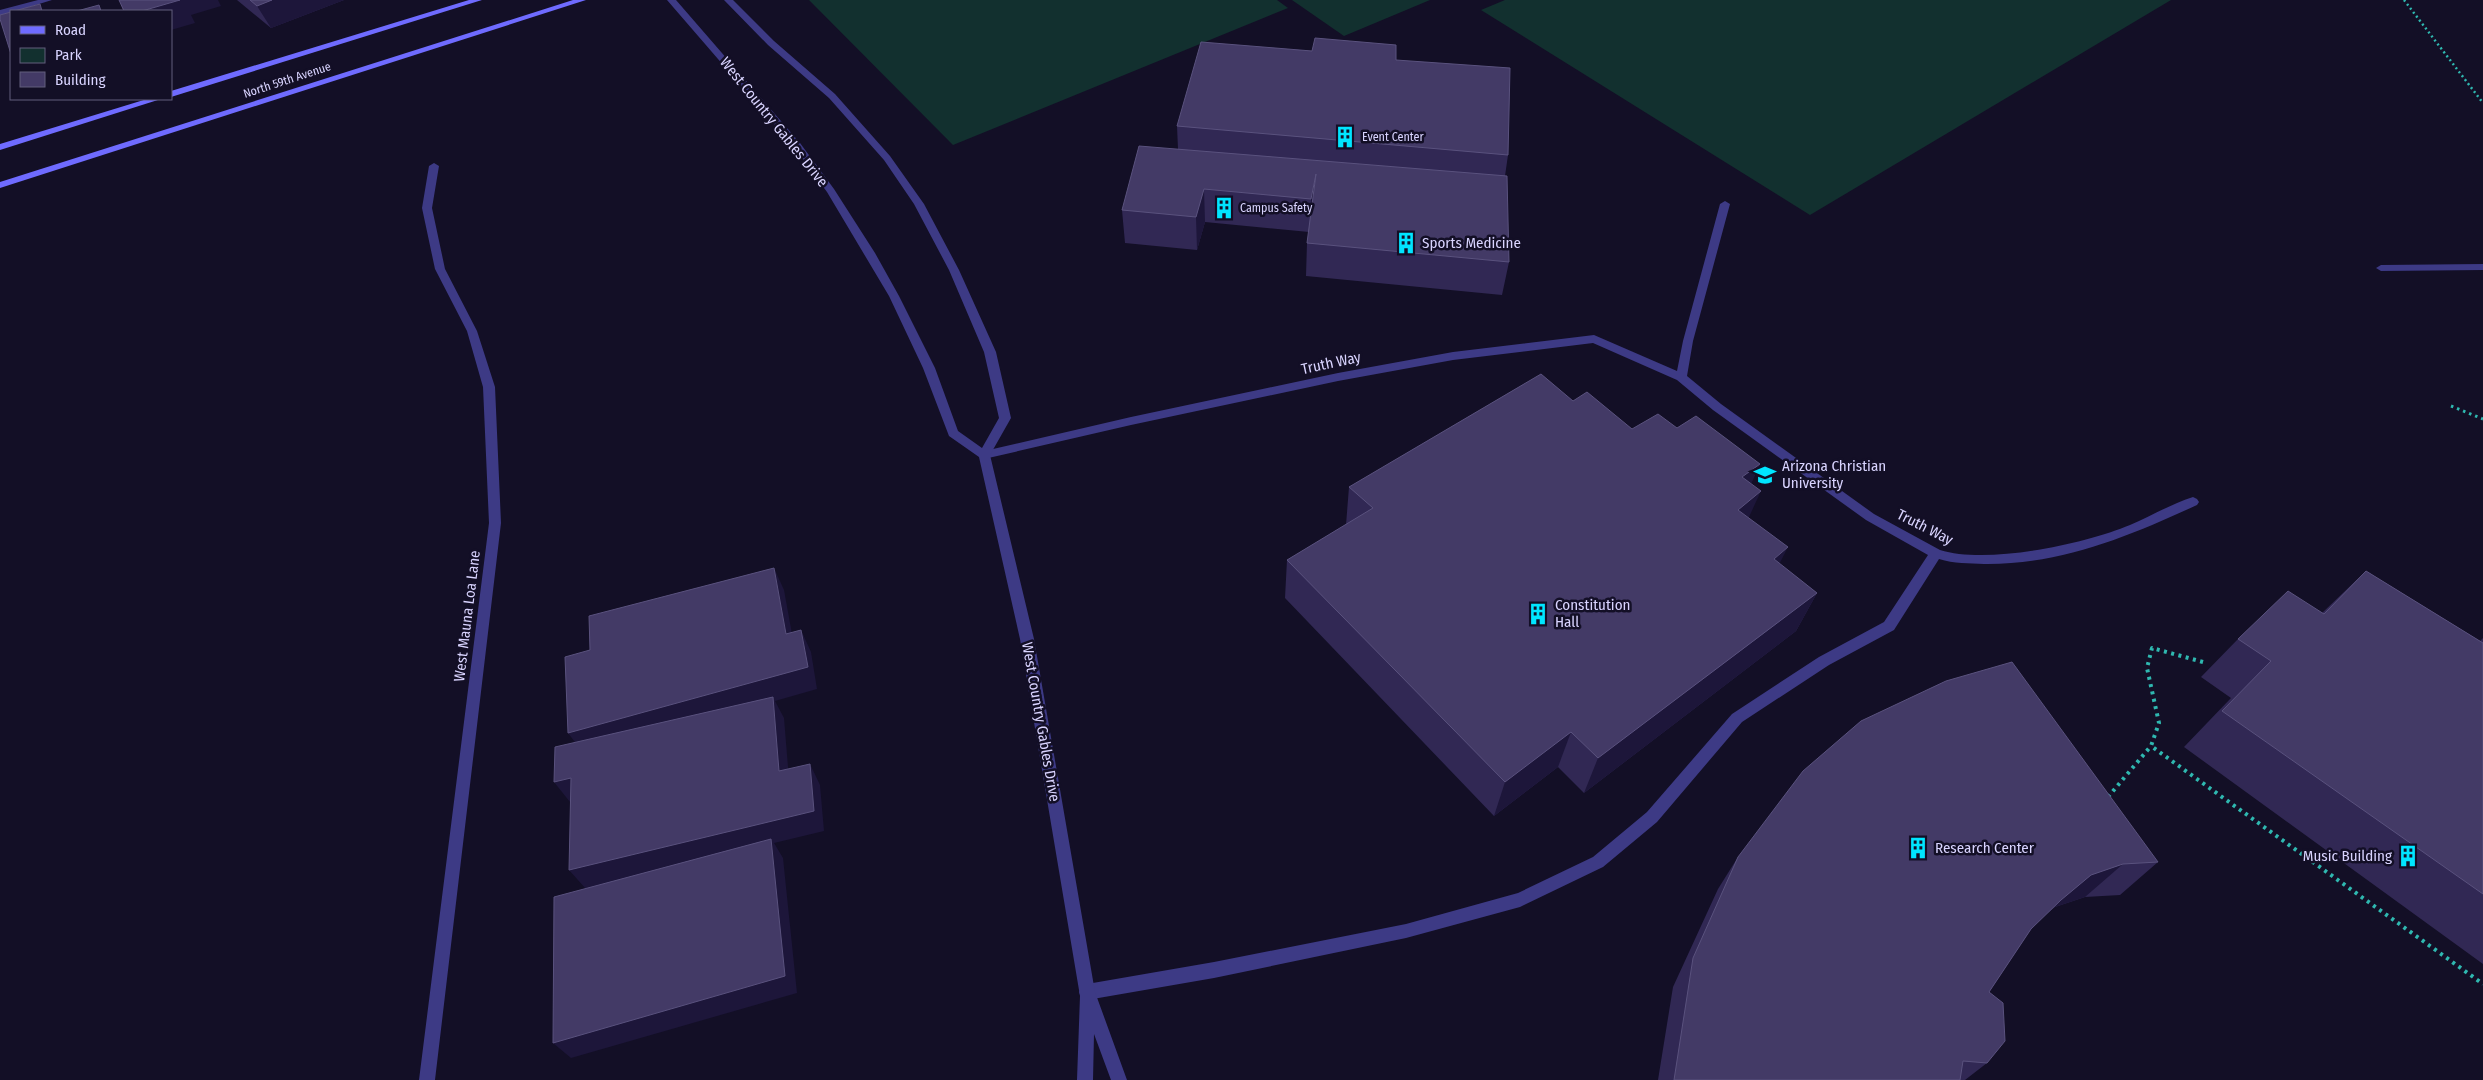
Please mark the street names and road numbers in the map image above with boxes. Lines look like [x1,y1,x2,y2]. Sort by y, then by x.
street label: West Country Gables Drive [716,54,832,190]
street label: North 59th Avenue [241,59,333,101]
street label: Truth Way [1300,348,1363,378]
street label: Truth Way [1894,505,1956,549]
street label: West Mauna Loa Lane [450,549,484,683]
street label: West Country Gables Drive [1018,641,1064,803]

